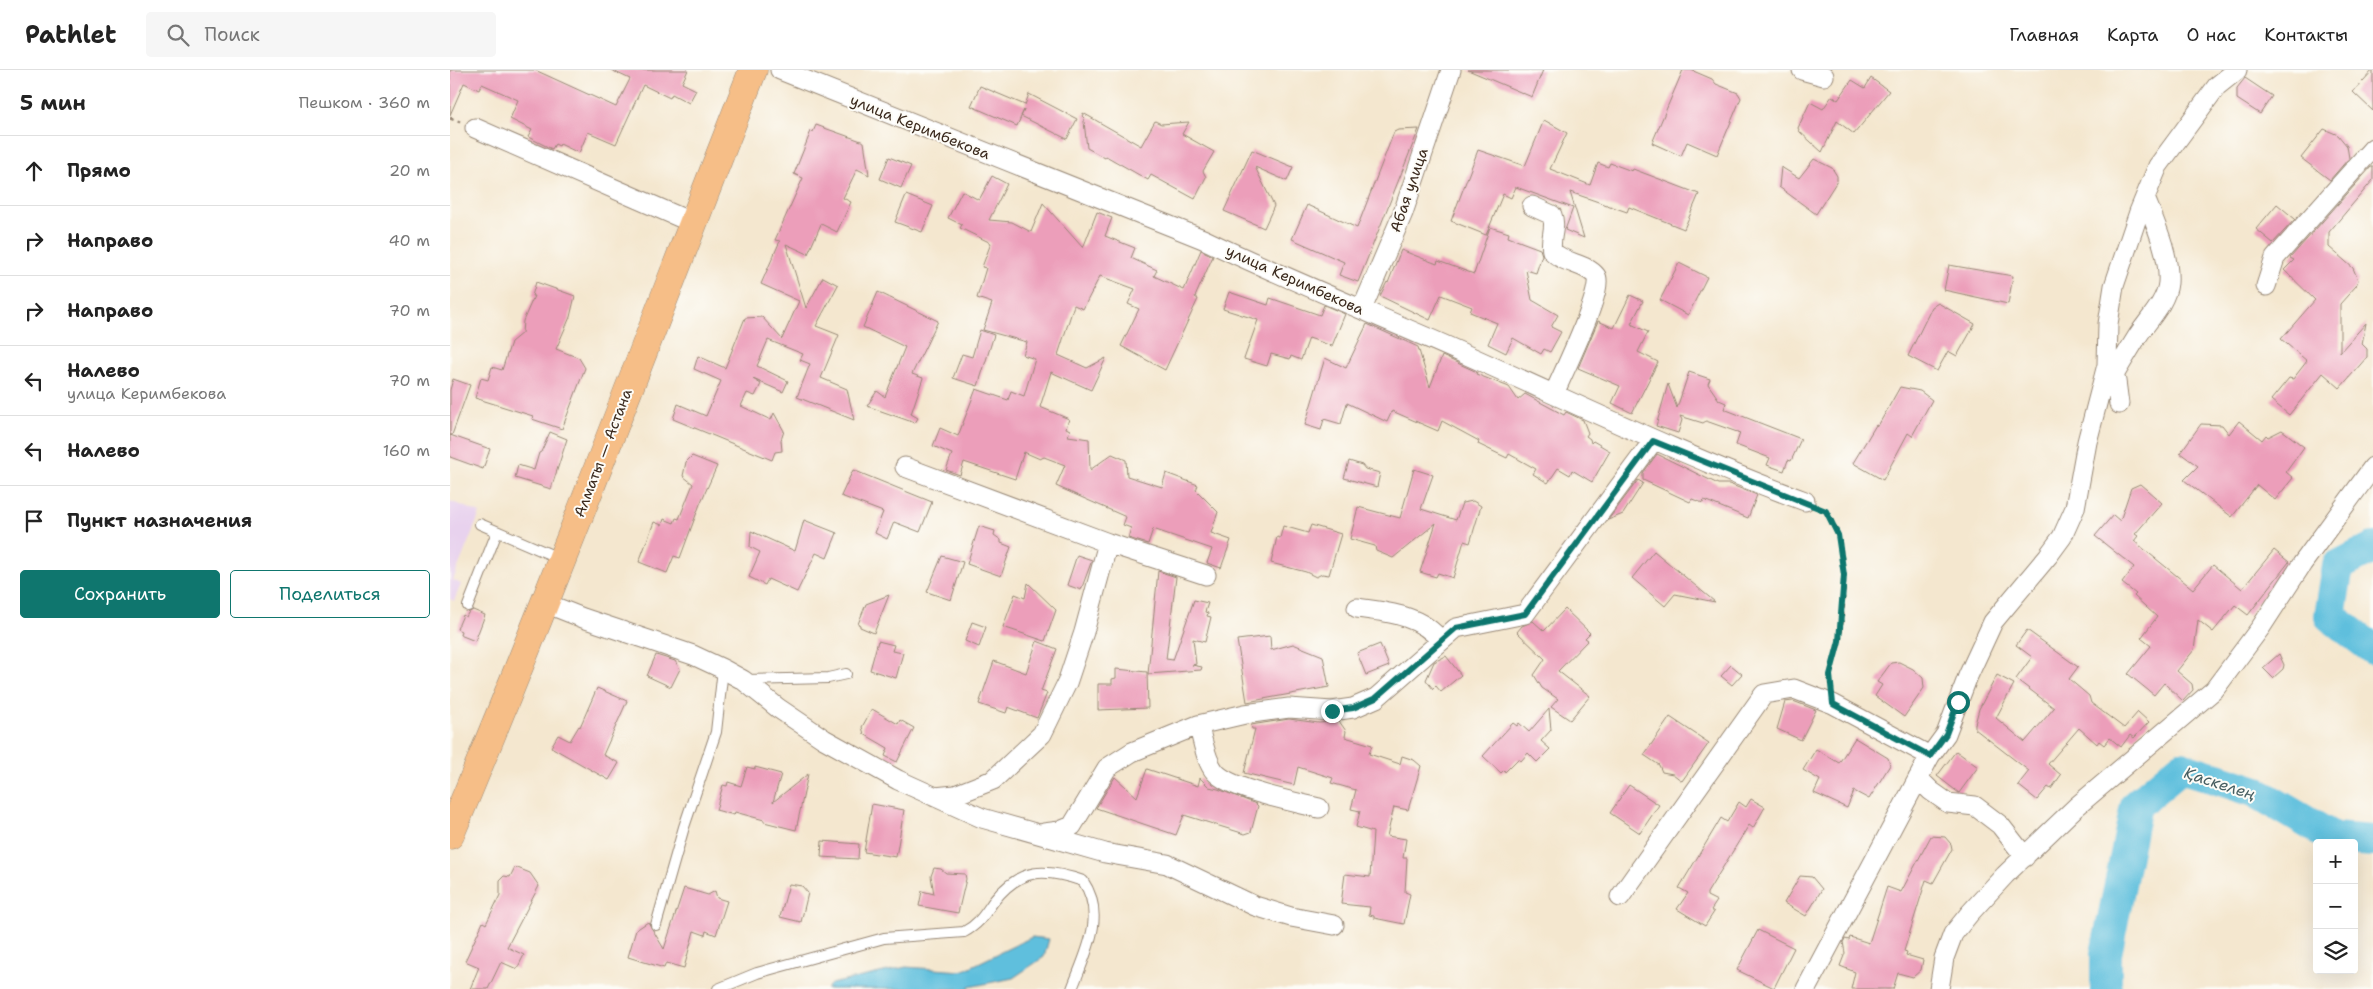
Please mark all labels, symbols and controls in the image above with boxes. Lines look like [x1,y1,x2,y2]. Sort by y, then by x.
search box [146,12,496,57]
text: Pathlet [25,19,116,51]
icon: search [164,21,192,49]
text: Поиск [204,22,260,47]
text: Главная [2009,23,2079,47]
text: Карта [2107,23,2159,47]
text: О нас [2187,23,2236,47]
text: Контакты [2264,23,2348,47]
text: 5 мин [20,89,86,117]
street label: улица Керимбекова [847,90,994,164]
text: Пешком · 360 m [299,92,430,113]
street label: Абая улица [1385,145,1433,235]
icon: ahead [20,157,48,185]
text: Прямо [67,158,131,183]
text: 20 m [389,160,430,181]
icon: right [20,227,48,255]
text: Направо [67,228,153,253]
text: 40 m [388,230,430,251]
street label: улица Керимбекова [1223,241,1368,320]
icon: right [20,297,48,325]
text: Направо [67,298,153,323]
text: 70 m [389,300,430,321]
text: Налево [67,358,140,383]
icon: left [20,367,48,395]
text: 70 m [389,370,430,391]
text: улица Керимбекова [67,383,226,404]
street label: Алматы — Астана [569,385,637,520]
icon: left [20,437,48,465]
text: Налево [67,438,140,463]
text: 160 m [383,440,430,461]
icon: arrive [20,507,48,535]
text: Пункт назначения [67,508,252,533]
button: Сохранить [20,570,220,618]
button: Поделиться [230,570,430,618]
route start [1947,691,1970,714]
route end [1321,700,1344,723]
water label: Қаскелең [2182,762,2258,805]
map controls [2313,839,2358,974]
button: + [2313,839,2358,884]
button: − [2313,884,2358,929]
button: layers [2313,929,2358,974]

